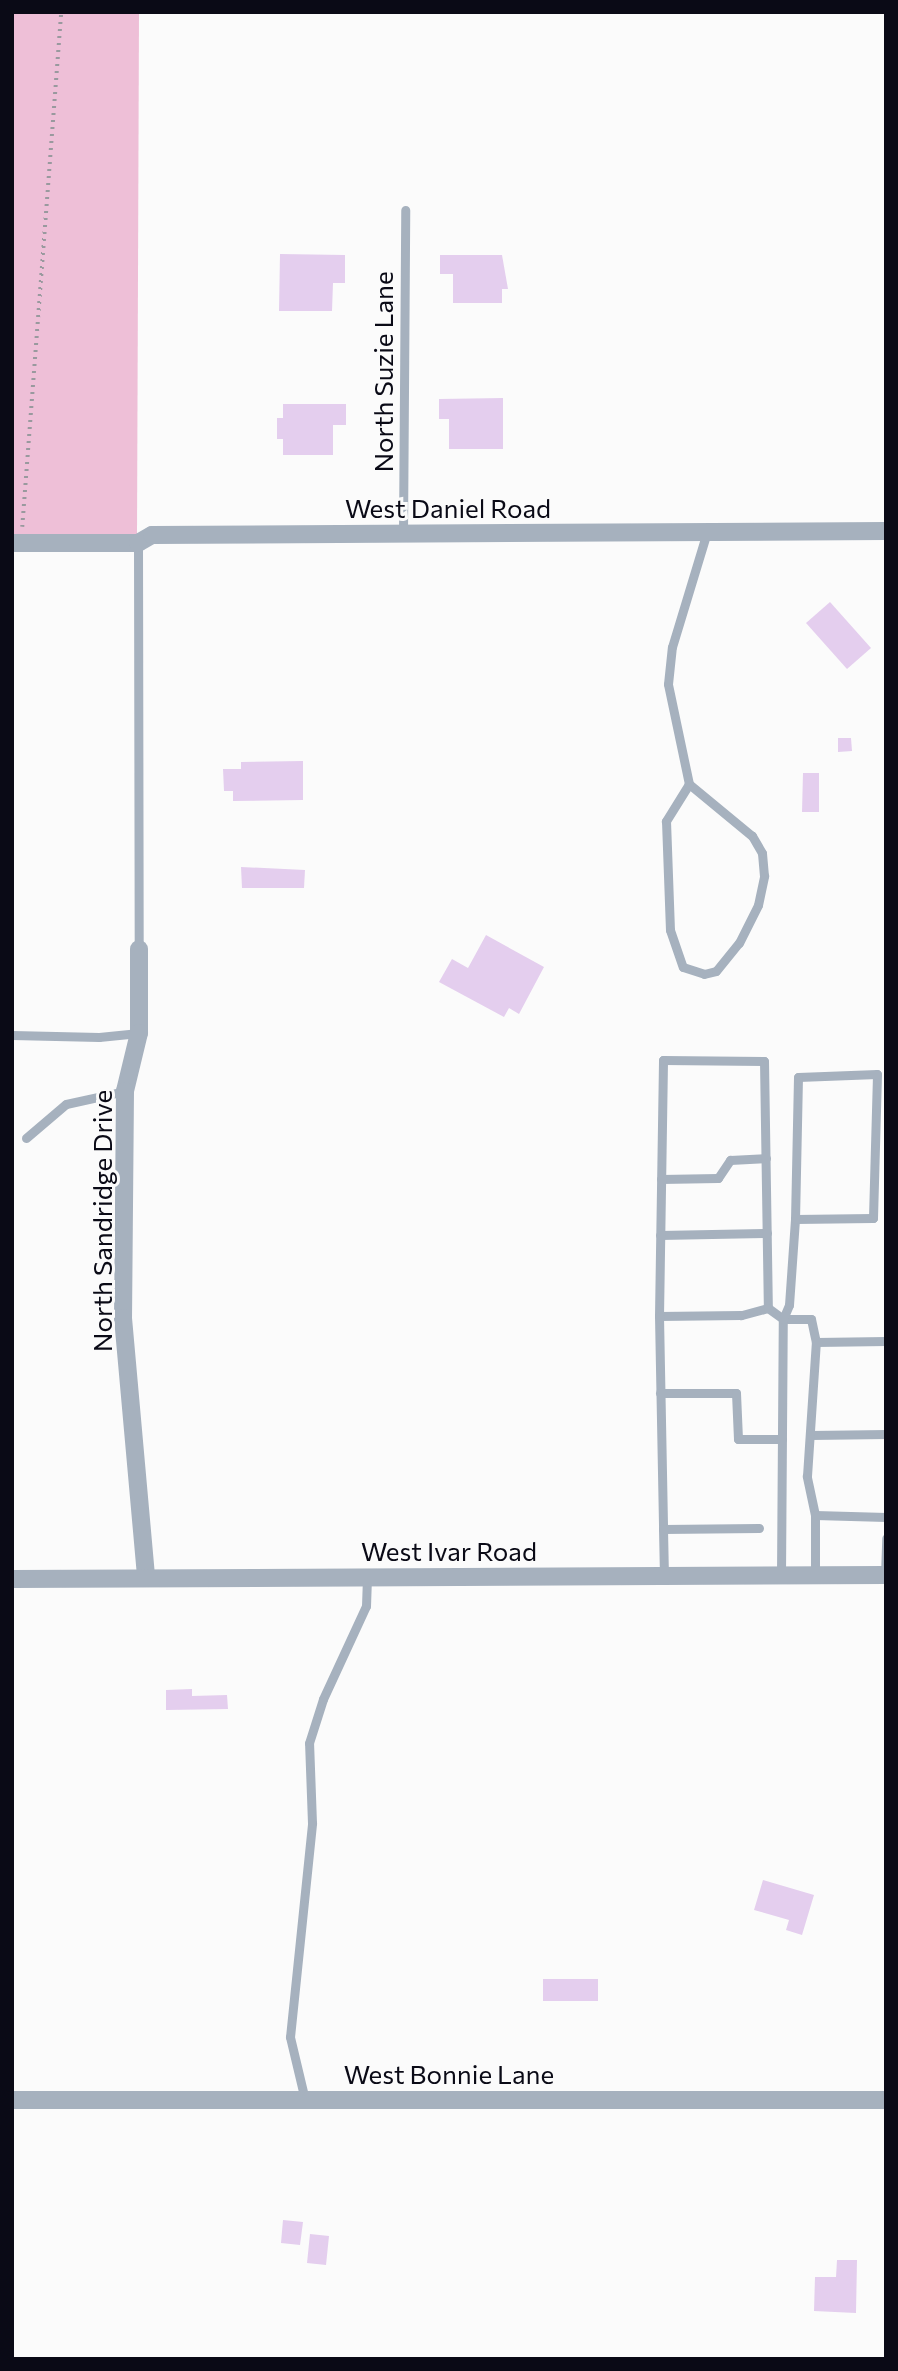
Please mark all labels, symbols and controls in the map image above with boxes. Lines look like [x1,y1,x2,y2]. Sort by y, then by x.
street label: North Suzie Lane [367,271,399,473]
street label: West Daniel Road [345,492,551,524]
street label: North Sandridge Drive [86,1090,118,1352]
street label: West Ivar Road [361,1535,537,1567]
street label: West Bonnie Lane [344,2058,554,2090]

